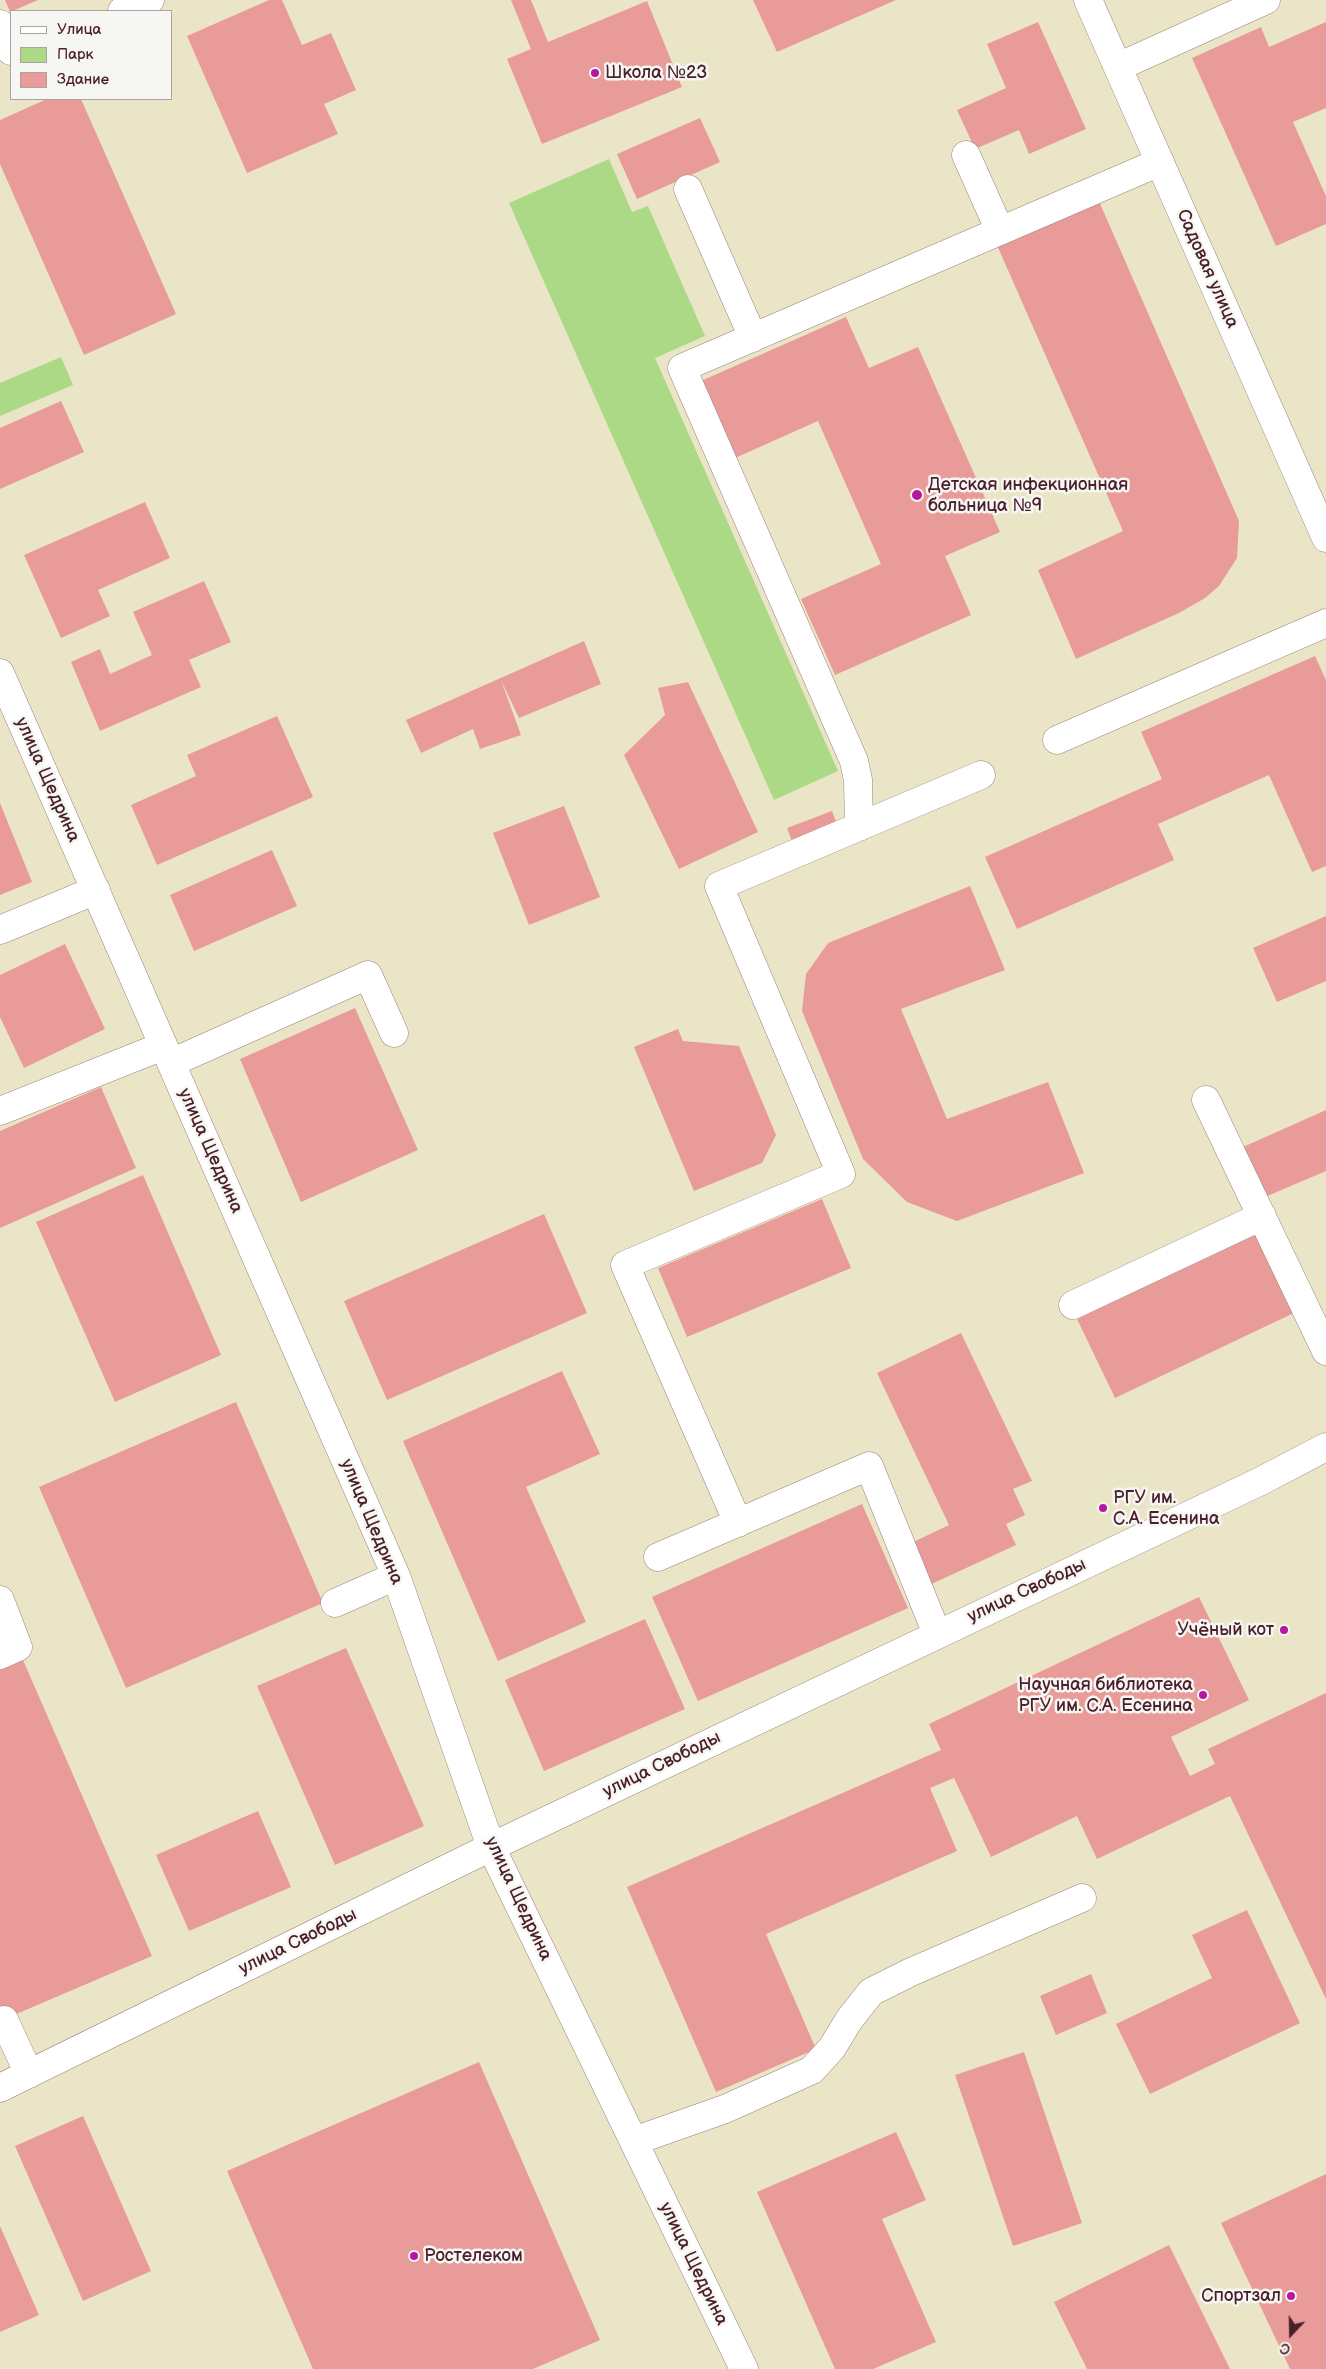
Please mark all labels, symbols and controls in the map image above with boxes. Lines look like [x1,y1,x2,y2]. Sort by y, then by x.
legend [10,10,172,100]
text: Улица [57,20,101,39]
text: Парк [57,45,94,64]
place label: Школа №23 [605,62,707,84]
marker: Школа №23 [589,67,601,79]
text: Здание [57,70,109,89]
street label: Садовая улица [1171,206,1243,332]
place label: Детская инфекционная больница №9 [928,474,1128,516]
marker: Детская инфекционная больница №9 [910,488,924,502]
street label: улица Щедрина [10,714,84,846]
street label: улица Щедрина [173,1085,247,1217]
street label: улица Щедрина [335,1456,407,1588]
place label: РГУ им. С.А. Есенина [1113,1487,1220,1530]
marker: РГУ им. С.А. Есенина [1097,1502,1109,1514]
street label: улица Свободы [964,1554,1090,1628]
place label: Учëный кот [1177,1619,1274,1641]
marker: Учëный кот [1278,1624,1290,1636]
place label: Научная библиотека РГУ им. С.А. Есенина [1018,1674,1193,1716]
marker: Научная библиотека РГУ им. С.А. Есенина [1197,1689,1209,1701]
street label: улица Свободы [600,1727,724,1803]
street label: улица Щедрина [480,1834,556,1964]
street label: улица Свободы [236,1904,360,1980]
street label: улица Щедрина [654,2199,732,2329]
place label: Ростелеком [424,2245,523,2267]
marker: Ростелеком [408,2250,420,2262]
place label: Спортзал [1201,2285,1281,2307]
marker: Спортзал [1285,2290,1297,2302]
north arrow [1266,2309,1316,2359]
text: С [1278,2339,1293,2358]

